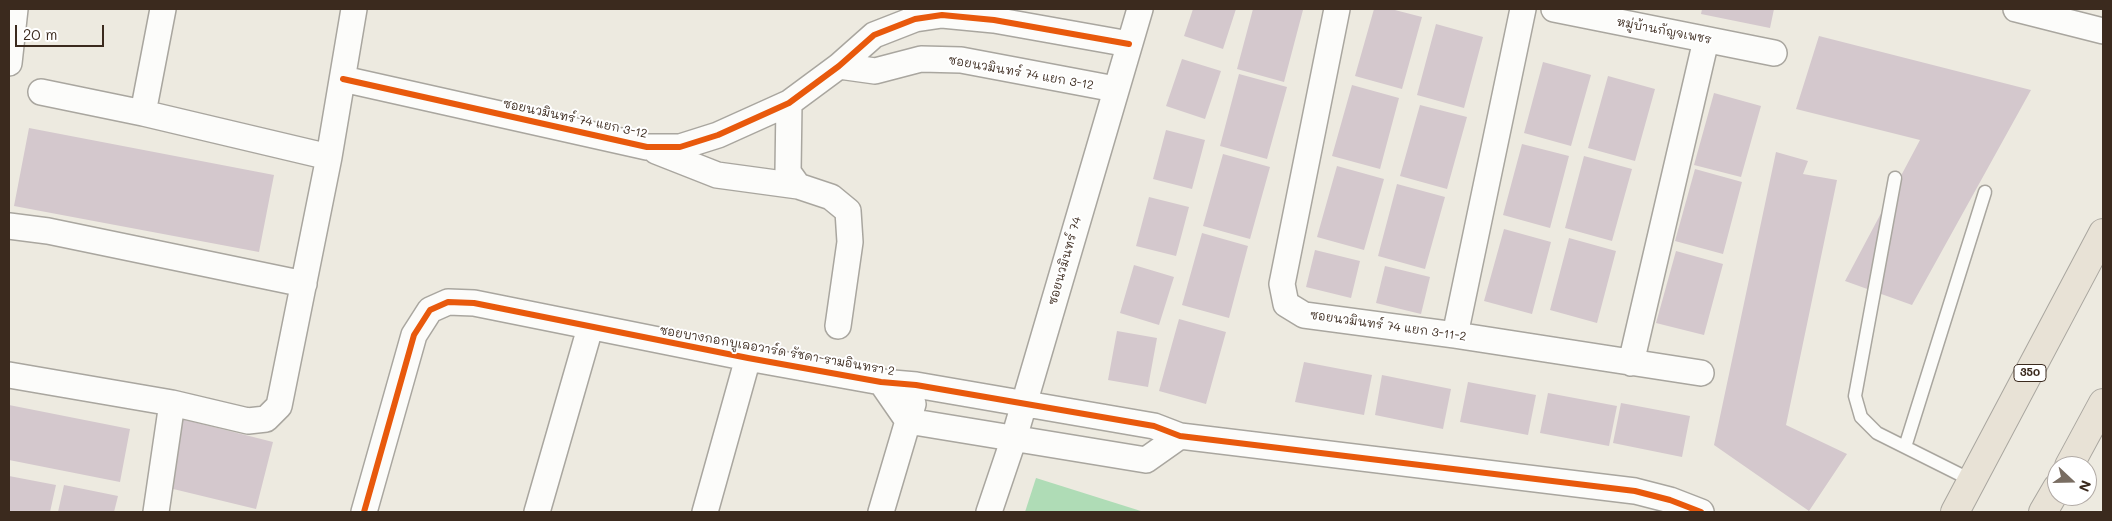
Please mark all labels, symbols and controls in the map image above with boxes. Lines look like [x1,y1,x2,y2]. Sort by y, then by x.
scale bar [18,15,106,47]
street label: หมู่บ้านกัญจเพชร [1615,15,1713,47]
text: 20 m [23,24,57,44]
street label: ซอยนวมินทร์ 74 แยก 3-12 [947,53,1095,93]
street label: ซอยนวมินทร์ 74 แยก 3-12 [502,97,648,141]
street label: ซอยนวมินทร์ 74 [1045,215,1085,307]
street label: ซอยนวมินทร์ 74 แยก 3-11-2 [1309,308,1467,344]
street label: ซอยบางกอกบูเลอวาร์ด รัชดา-รามอินทรา 2 [658,323,896,379]
road number: 350 [2014,364,2046,382]
north arrow [2047,456,2097,506]
text: N [2075,478,2096,495]

